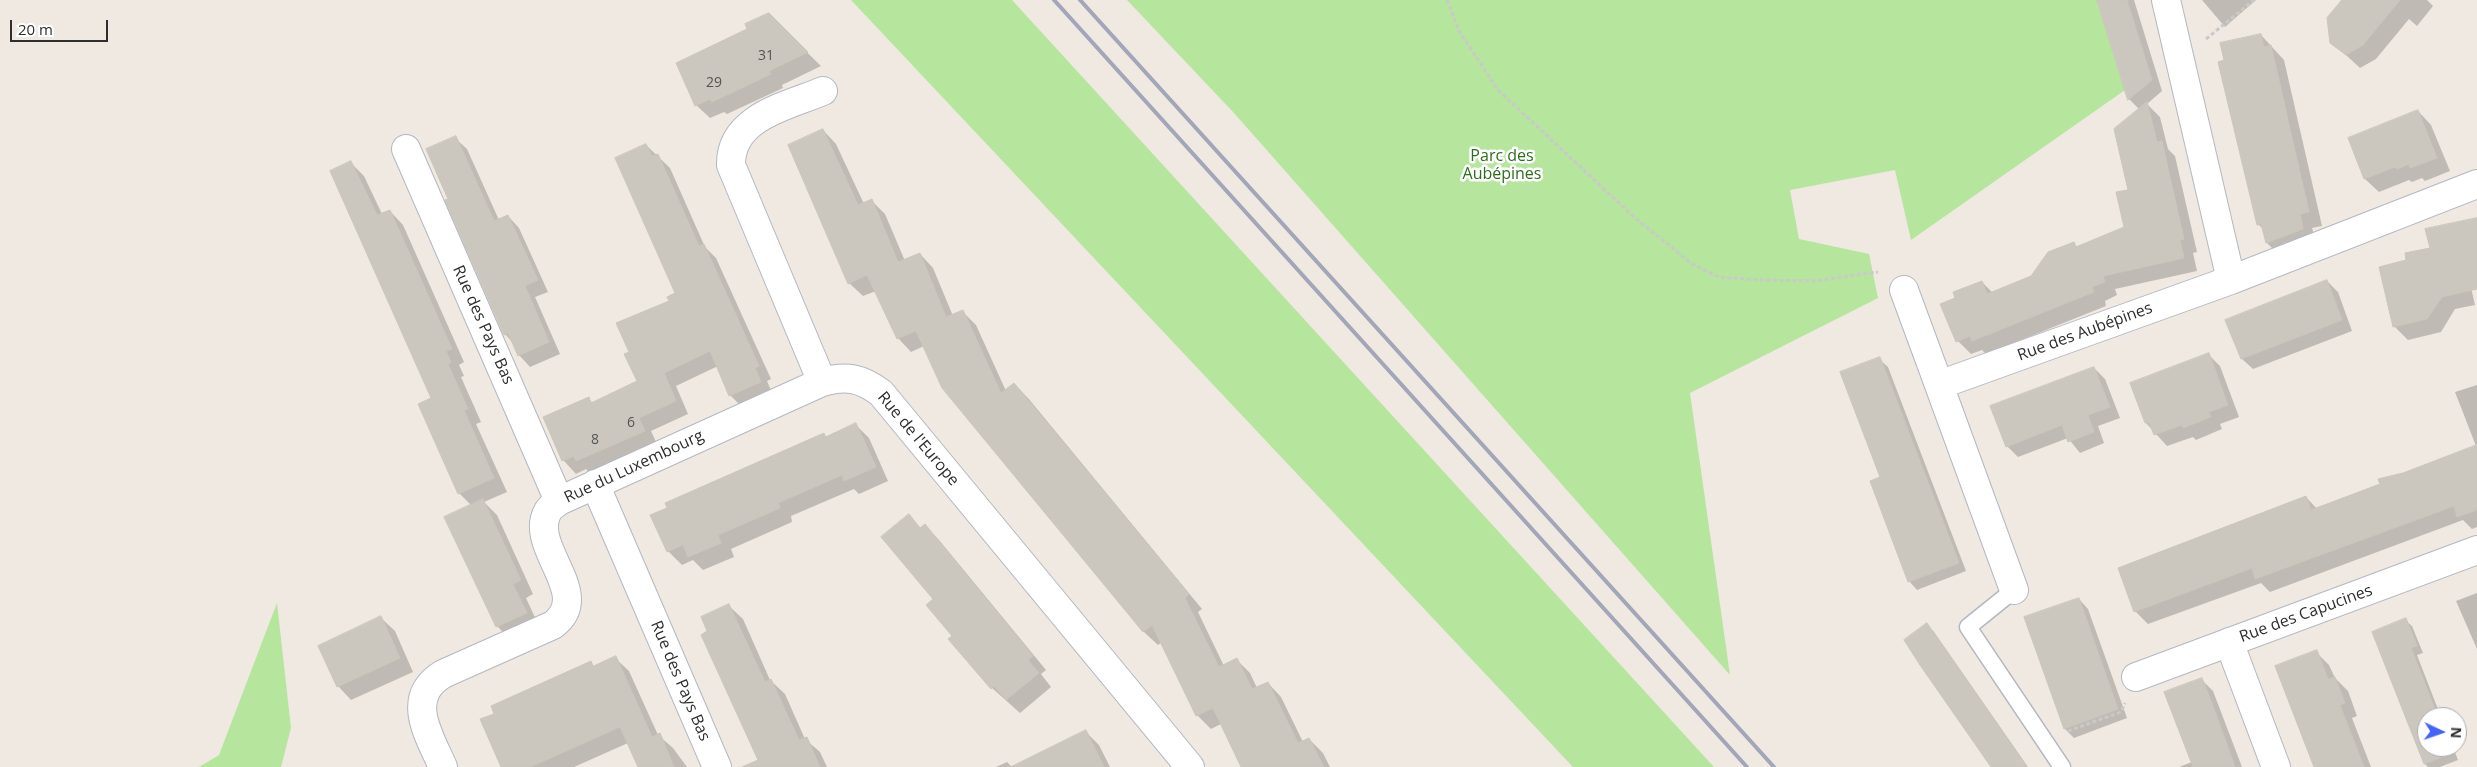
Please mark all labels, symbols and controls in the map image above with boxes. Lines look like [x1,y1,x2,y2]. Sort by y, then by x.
scale bar [12,10,110,42]
text: 20 m [18,19,53,39]
house number: 31 [758,48,774,64]
house number: 29 [706,75,722,91]
park label: Parc des Aubépines [1463,146,1541,184]
street label: Rue des Pays Bas [448,262,518,388]
street label: Rue des Aubépines [2015,299,2155,365]
street label: Rue de l'Europe [873,388,963,490]
house number: 6 [627,415,635,431]
street label: Rue du Luxembourg [561,426,707,508]
house number: 8 [591,432,599,448]
street label: Rue des Capucines [2237,581,2375,647]
street label: Rue des Pays Bas [646,618,714,744]
north arrow [2417,707,2467,757]
text: N [2447,727,2466,739]

